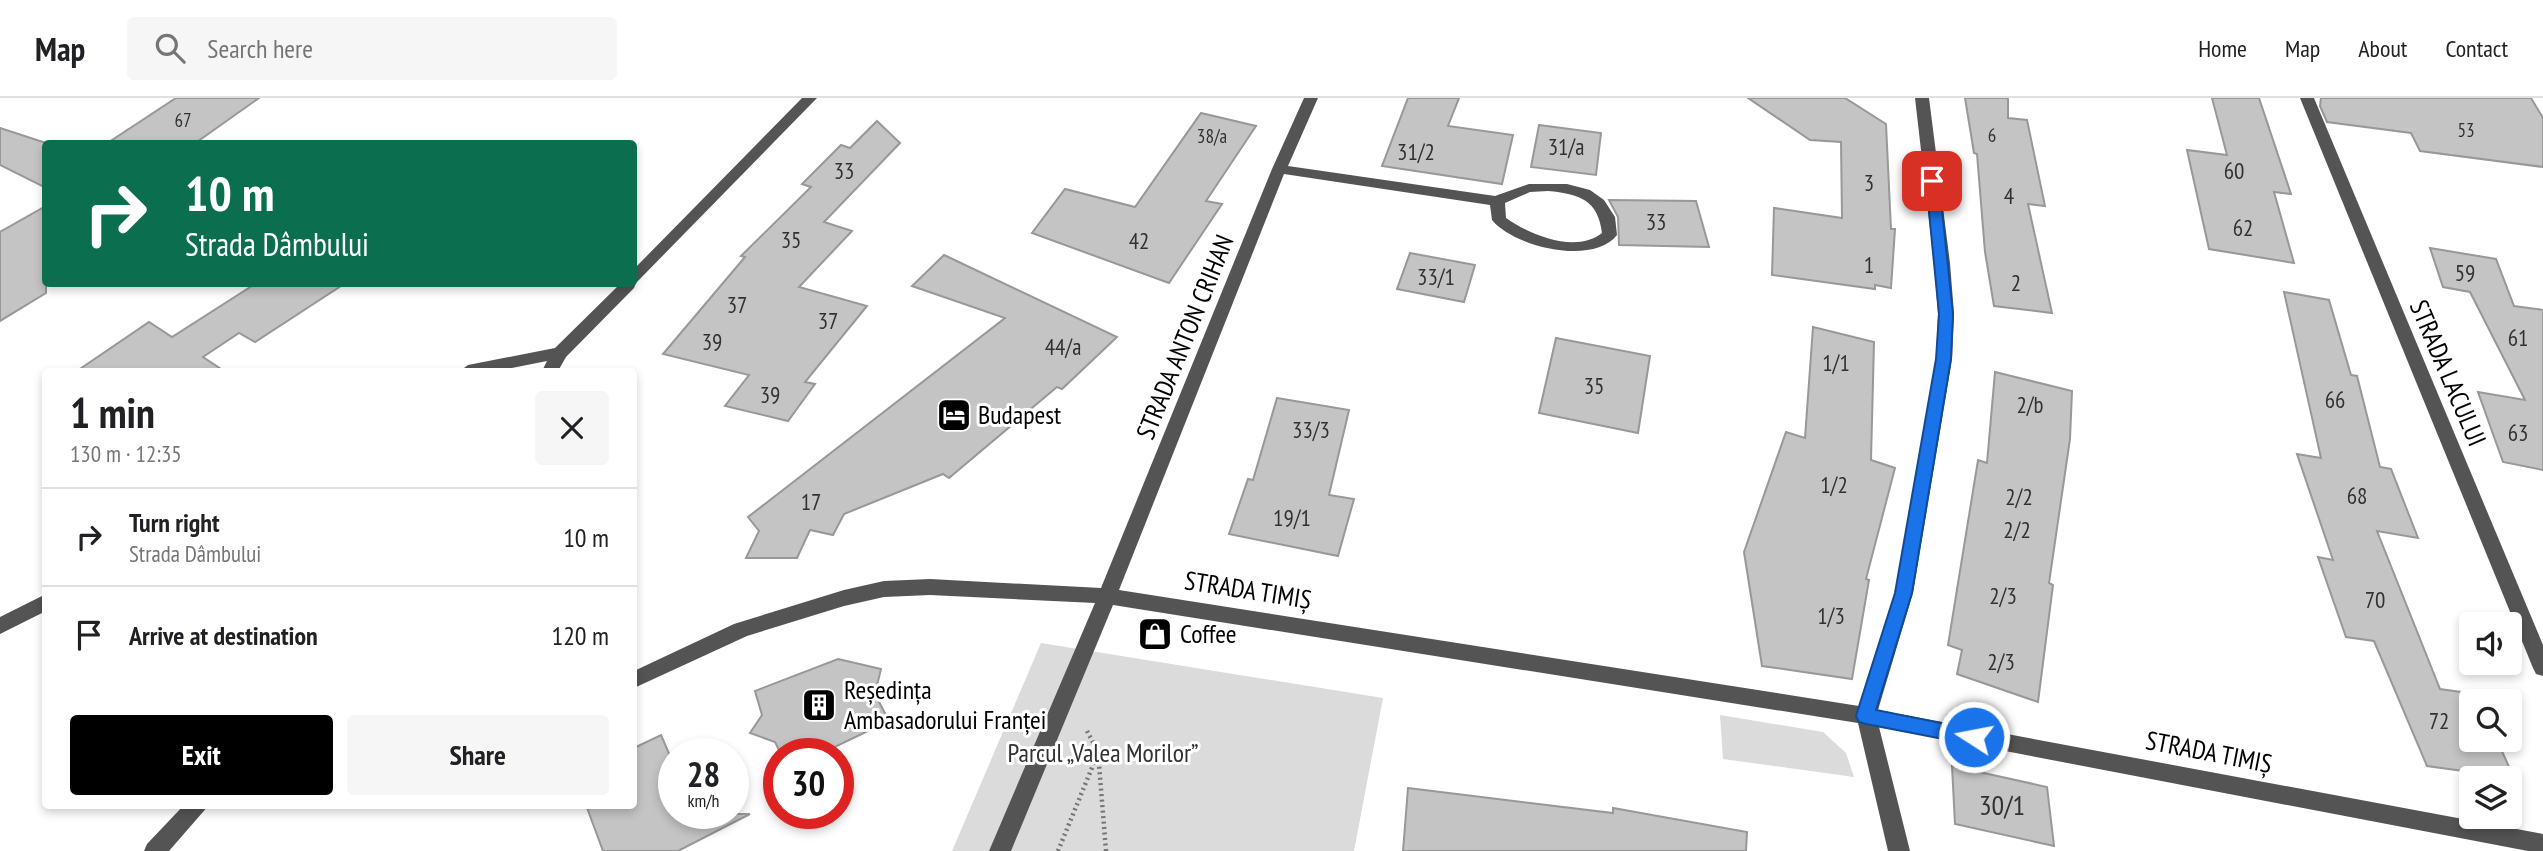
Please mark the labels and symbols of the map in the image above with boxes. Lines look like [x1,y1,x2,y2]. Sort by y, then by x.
house number: 67 [174,108,192,132]
house number: 53 [2457,118,2475,142]
house number: 6 [1988,123,1996,147]
house number: 38/a [1197,124,1227,148]
house number: 31/a [1548,132,1584,161]
house number: 31/2 [1397,137,1435,166]
pin [1902,151,1962,211]
house number: 33 [834,156,854,185]
house number: 60 [2224,156,2244,185]
house number: 3 [1864,168,1874,197]
house number: 4 [2004,181,2014,210]
house number: 33 [1646,207,1666,236]
house number: 62 [2233,213,2253,242]
house number: 35 [781,225,801,254]
house number: 42 [1129,226,1149,255]
street label: STRADA ANTON CRIHAN [1128,230,1241,444]
house number: 1 [1864,250,1874,279]
house number: 59 [2455,258,2475,287]
house number: 33/1 [1417,262,1455,291]
house number: 2 [2011,268,2021,297]
house number: 37 [727,290,747,319]
street label: STRADA LACULUI [2403,295,2494,451]
house number: 37 [818,306,838,335]
house number: 61 [2508,323,2528,352]
house number: 39 [702,327,722,356]
house number: 44/a [1045,332,1081,361]
house number: 1/1 [1822,348,1850,377]
house number: 35 [1584,371,1604,400]
house number: 39 [760,380,780,409]
house number: 66 [2325,385,2345,414]
house number: 2/b [2016,390,2044,419]
hotel icon: Budapest [935,396,973,434]
place label: Budapest [978,398,1061,431]
house number: 33/3 [1292,415,1330,444]
house number: 63 [2508,418,2528,447]
house number: 1/2 [1820,470,1848,499]
house number: 68 [2347,481,2367,510]
house number: 2/2 [2005,482,2033,511]
house number: 17 [801,487,821,516]
house number: 19/1 [1273,503,1311,532]
house number: 2/2 [2003,515,2031,544]
street label: STRADA TIMIȘ [1182,563,1314,616]
house number: 2/3 [1989,581,2017,610]
house number: 70 [2365,585,2385,614]
house number: 1/3 [1817,601,1845,630]
shop icon: Coffee [1136,615,1174,653]
place label: Coffee [1180,617,1237,650]
house number: 2/3 [1987,647,2015,676]
place label: Reședința Ambasadorului Franței [844,673,1047,736]
building icon: Reședința Ambasadorului Franței [800,686,838,724]
position arrow [1937,700,2011,774]
house number: 72 [2429,706,2449,735]
street label: STRADA TIMIȘ [2143,723,2275,780]
park label: Parcul „Valea Morilor” [1007,736,1199,769]
speed limit sign: 30 [763,738,854,829]
house number: 30/1 [1979,786,2025,823]

